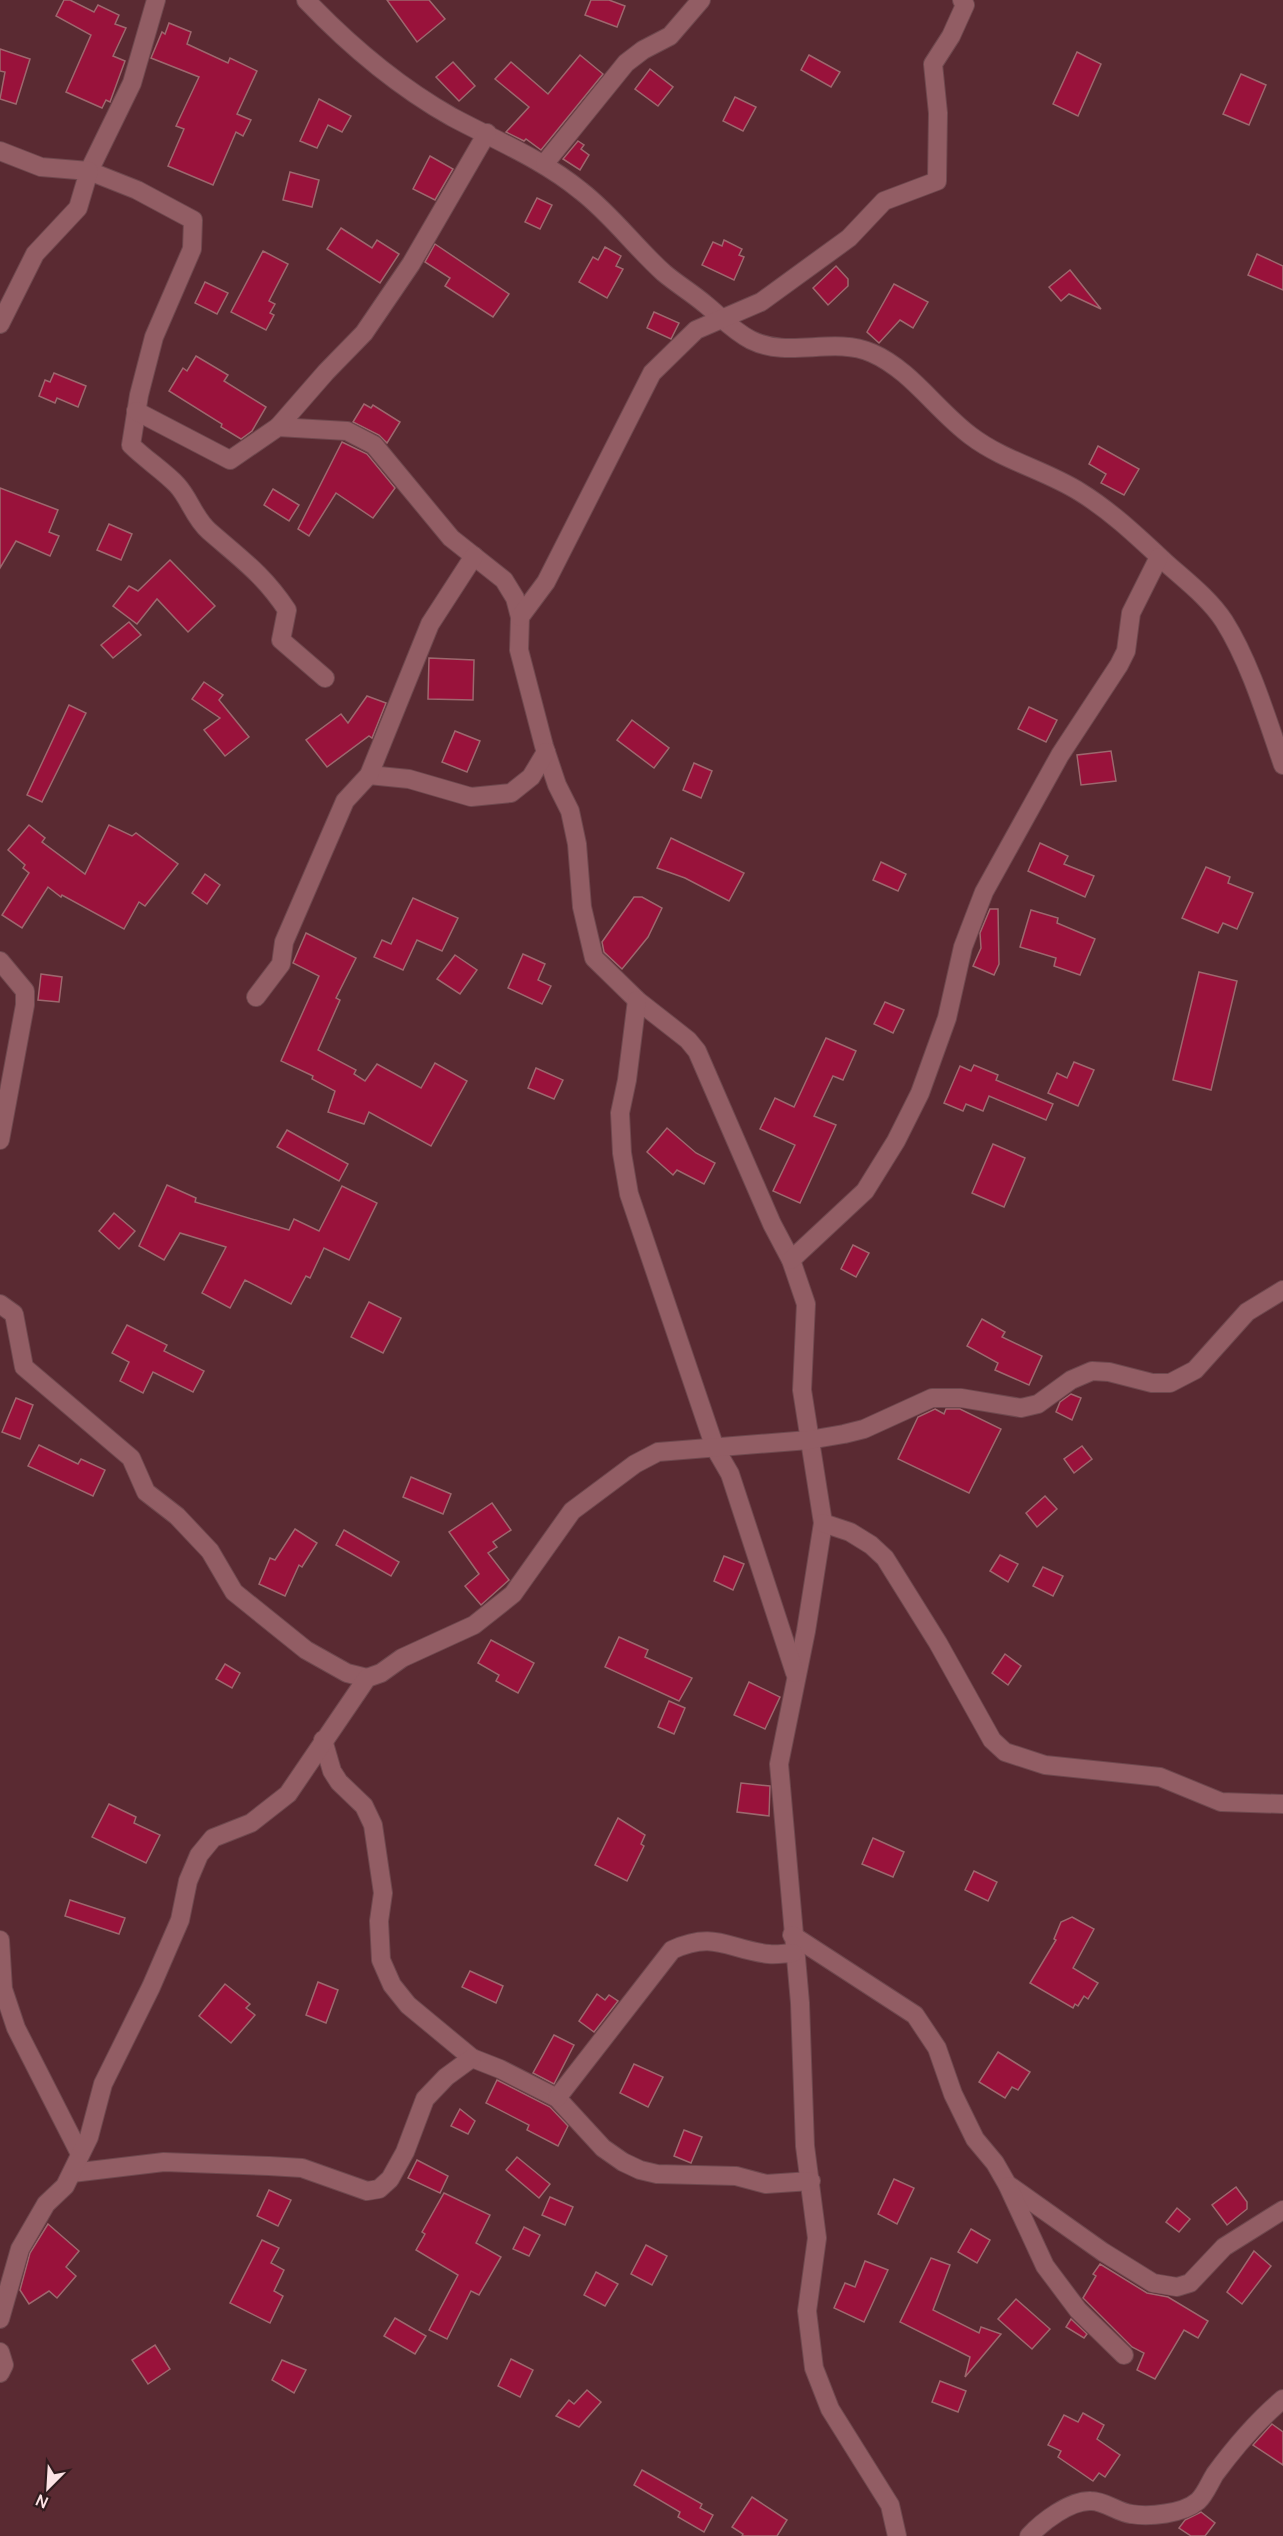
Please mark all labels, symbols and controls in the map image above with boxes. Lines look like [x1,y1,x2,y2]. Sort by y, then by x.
north arrow [18,2458,78,2518]
text: N [32,2489,52,2514]

